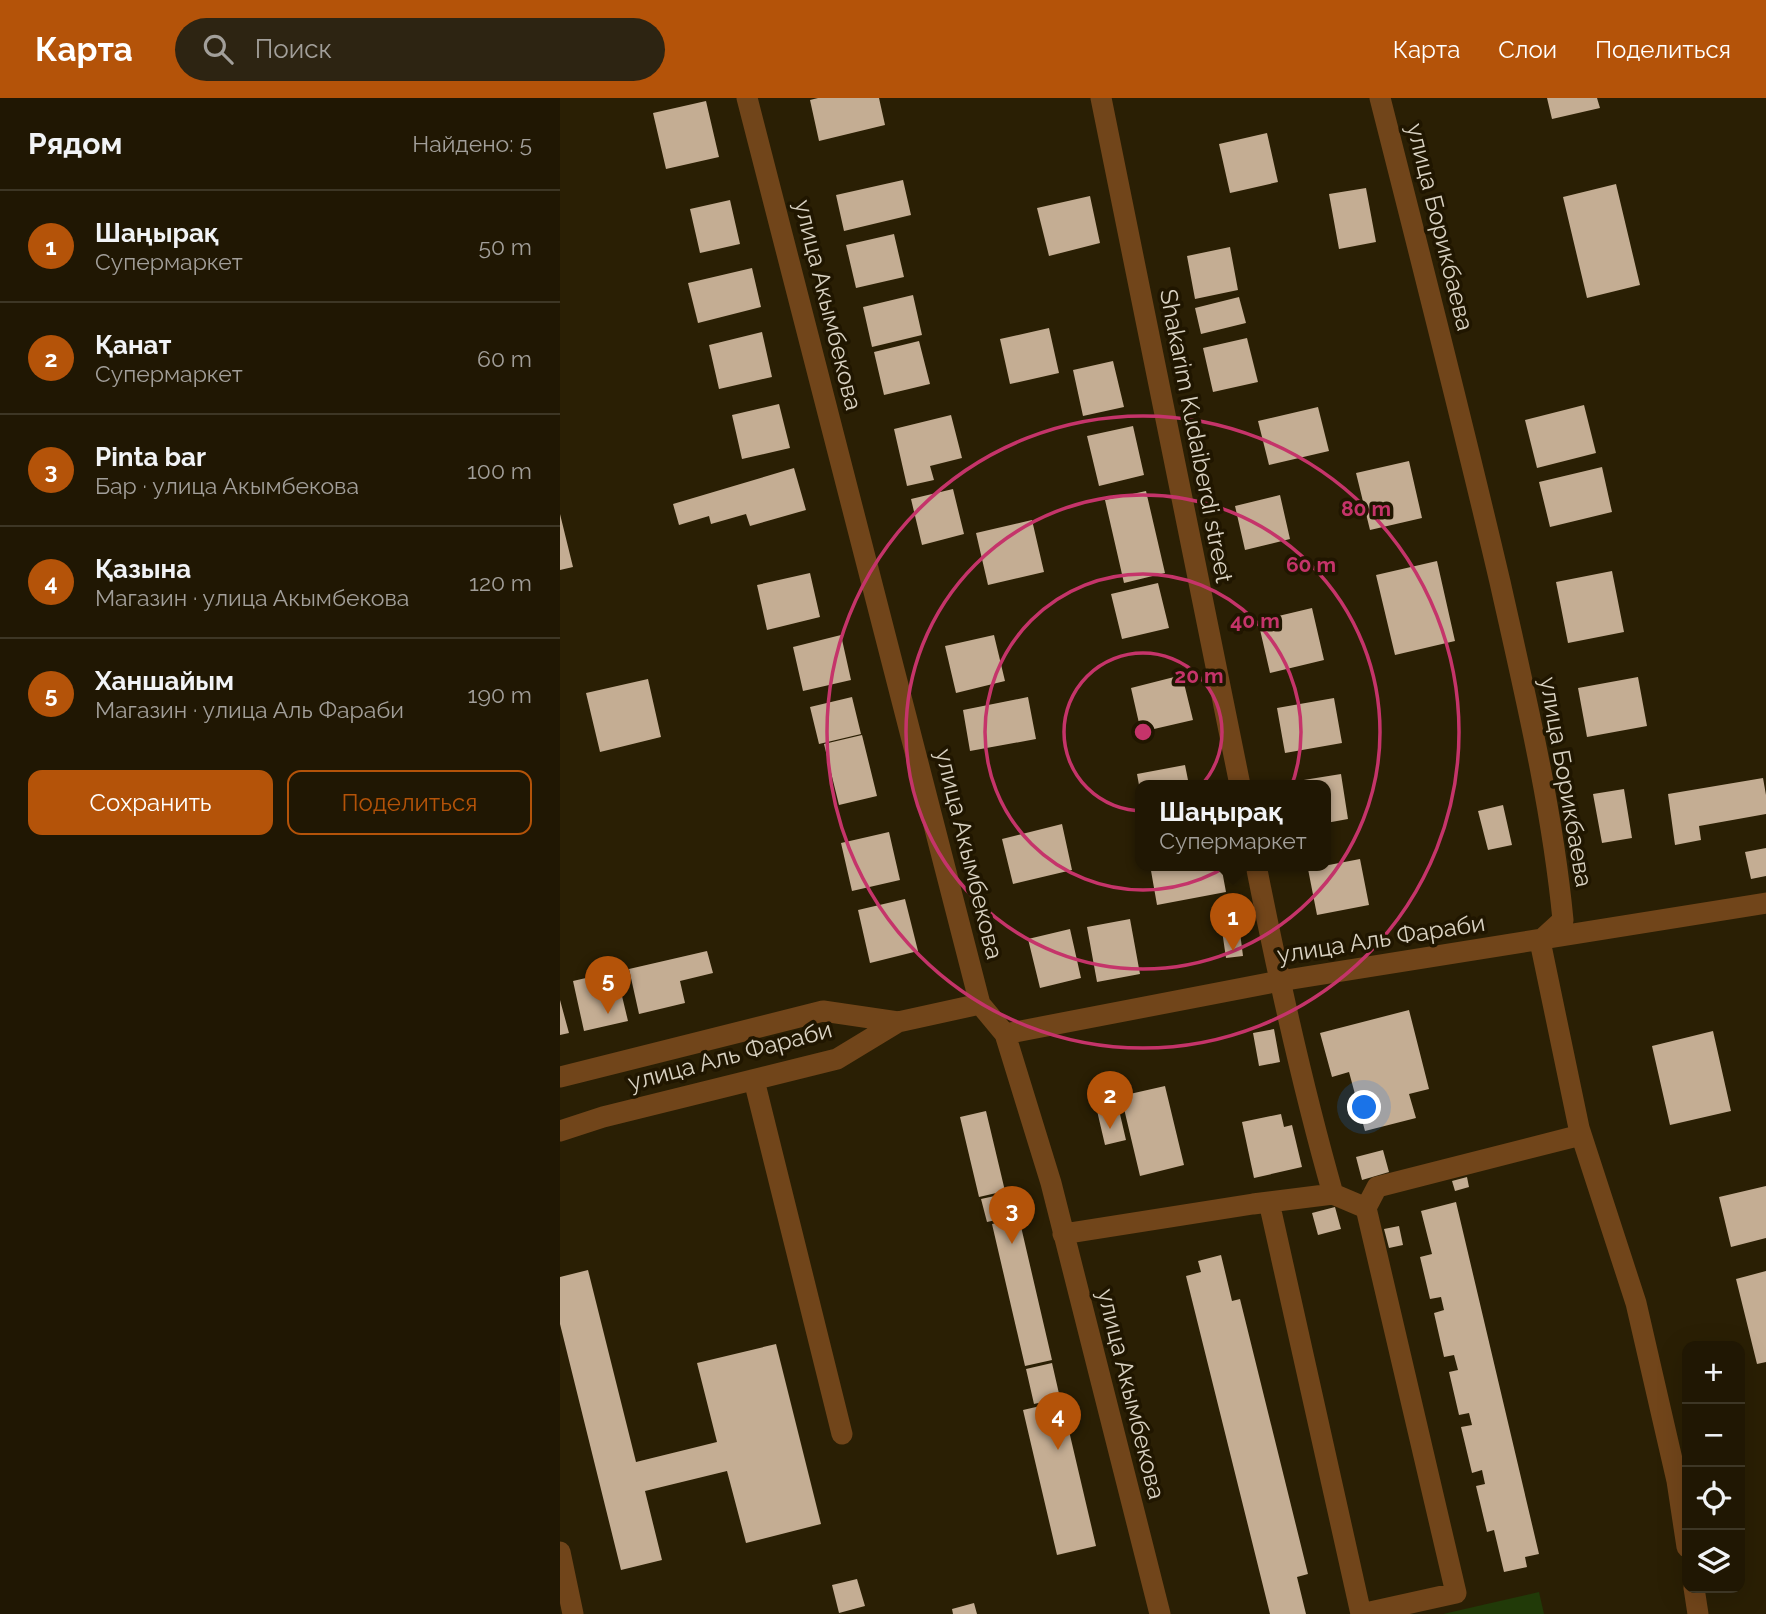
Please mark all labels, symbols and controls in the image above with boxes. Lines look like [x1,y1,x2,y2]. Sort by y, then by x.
search box [175,18,665,81]
text: Карта [35,30,133,69]
icon: search [199,30,237,68]
text: Поиск [255,34,332,64]
text: Карта [1393,35,1460,64]
text: Слои [1498,35,1557,64]
text: Поделиться [1595,35,1731,64]
street label: улица Борикбаева [1401,120,1480,334]
text: Рядом [28,126,122,161]
text: Найдено: 5 [412,130,532,157]
street label: улица Акымбекова [788,197,869,413]
text: Шаңырақ [95,218,219,248]
text: 1 [45,233,57,260]
text: 50 m [478,233,532,260]
text: Супермаркет [95,248,243,275]
street label: Shakarim Kudaiberdi street [1154,286,1239,585]
text: Қанат [95,330,171,360]
text: 2 [45,345,57,372]
text: 60 m [477,345,532,372]
text: Супермаркет [95,360,243,387]
text: Pinta bar [95,442,206,472]
text: 3 [45,457,57,484]
text: 100 m [467,457,532,484]
text: Бар · улица Акымбекова [95,472,359,499]
text: 80 m [1341,496,1391,521]
text: 60 m [1286,552,1336,577]
text: Қазына [95,554,191,584]
text: 4 [44,569,58,596]
text: 120 m [469,569,532,596]
text: Магазин · улица Акымбекова [95,584,409,611]
text: 40 m [1230,608,1280,633]
text: 20 m [1174,663,1224,688]
text: Ханшайым [95,666,234,696]
street label: улица Борикбаева [1534,675,1599,889]
text: 5 [45,681,57,708]
text: 190 m [468,681,532,708]
text: Магазин · улица Аль Фараби [95,696,404,723]
centre of rings [1131,720,1155,744]
street label: улица Акымбекова [929,746,1010,962]
button: Сохранить [28,770,273,835]
button: Поделиться [287,770,532,835]
popup [1135,780,1331,871]
text: Шаңырақ [1159,797,1283,827]
text: Супермаркет [1159,827,1307,854]
pin: 1 [1210,893,1256,951]
street label: улица Аль Фараби [1275,908,1487,969]
pin: 5 [585,956,631,1014]
street label: улица Аль Фараби [625,1014,835,1097]
pin: 2 [1087,1071,1133,1129]
your location [1347,1090,1381,1124]
pin: 3 [989,1186,1035,1244]
street label: улица Акымбекова [1091,1286,1172,1502]
map controls [1682,1341,1745,1593]
button: + [1682,1341,1745,1404]
pin: 4 [1035,1392,1081,1450]
button: − [1682,1404,1745,1467]
button: locate [1682,1467,1745,1530]
button: layers [1682,1530,1745,1593]

